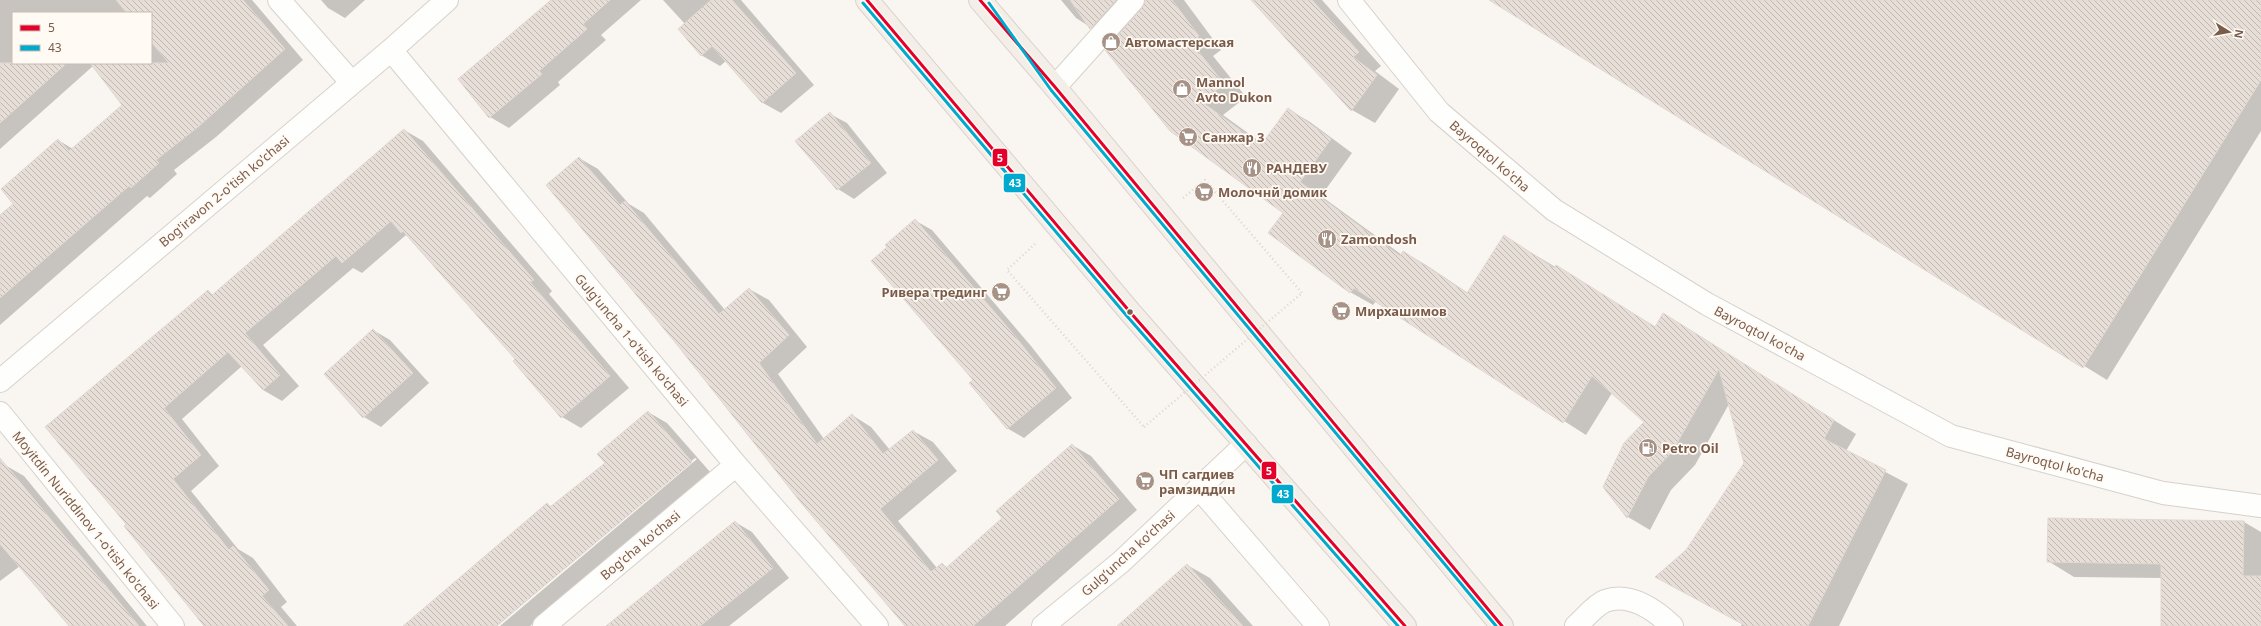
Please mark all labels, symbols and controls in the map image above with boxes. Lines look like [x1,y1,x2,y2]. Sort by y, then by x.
legend [12,12,152,64]
north arrow [2209,12,2249,52]
text: 5 [48,19,55,36]
text: N [2231,28,2248,40]
shop icon: Автомастерская [1100,31,1122,53]
place label: Автомастерская [1125,33,1234,51]
text: 43 [48,39,62,56]
place label: Mannol Avto Dukon [1196,73,1272,106]
shop icon: Mannol Avto Dukon [1171,78,1193,100]
street label: Bayroqtol ko'cha [1446,116,1534,196]
supermarket icon: Санжар 3 [1177,126,1199,148]
place label: Санжар 3 [1202,128,1264,146]
street label: Bog'iravon 2-o'tish ko'chasi [155,131,293,251]
line badge: 5 [992,148,1008,167]
text: 5 [997,150,1003,165]
restaurant icon: РАНДЕВУ [1241,157,1263,179]
place label: РАНДЕВУ [1266,159,1327,177]
line badge: 43 [1003,173,1026,193]
text: 43 [1009,175,1021,190]
supermarket icon: Молочнй домик [1193,181,1215,203]
place label: Молочнй домик [1218,183,1327,201]
restaurant icon: Zamondosh [1316,228,1338,250]
place label: Zamondosh [1341,230,1417,248]
street label: Gulg'uncha 1-o'tish ko'chasi [571,270,693,410]
supermarket icon: Ривера трединг [990,281,1012,303]
place label: Ривера трединг [881,283,987,301]
supermarket icon: Мирхашимов [1330,300,1352,322]
street label: Bayroqtol ko'cha [1711,301,1809,365]
place label: Мирхашимов [1355,302,1447,320]
unlabelled marker [1125,307,1135,317]
street label: Moyitdin Nuriddinov 1-o'tish ko'chasi [8,427,164,613]
fuel station icon: Petro Oil [1637,437,1659,459]
place label: Petro Oil [1662,439,1719,457]
street label: Bayroqtol ko'cha [2004,442,2106,486]
line badge: 5 [1261,461,1277,480]
text: 5 [1266,463,1272,478]
place label: ЧП сагдиев рамзиддин [1159,465,1235,498]
supermarket icon: ЧП сагдиев рамзиддин [1134,470,1156,492]
line badge: 43 [1271,484,1294,504]
text: 43 [1277,486,1289,501]
street label: Bog'cha ko'chasi [596,506,684,584]
street label: Gulgʻuncha koʻchasi [1077,506,1179,600]

